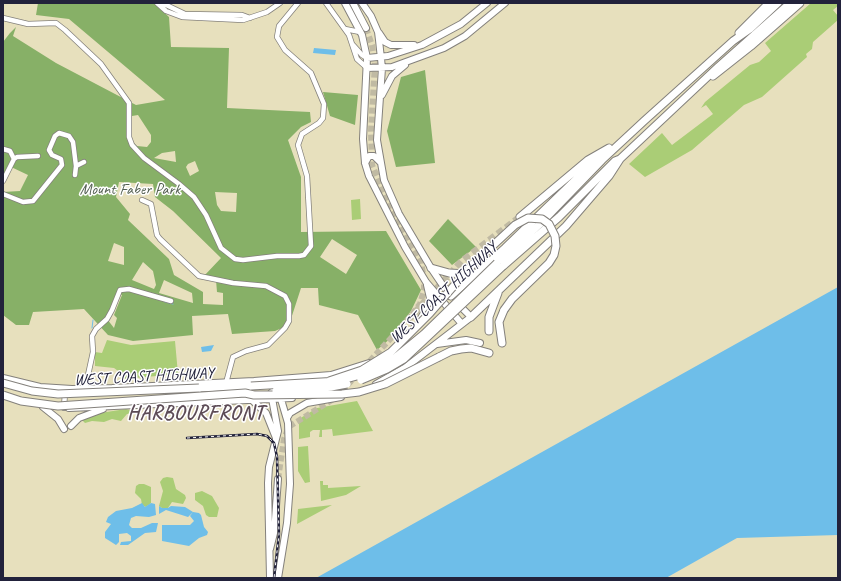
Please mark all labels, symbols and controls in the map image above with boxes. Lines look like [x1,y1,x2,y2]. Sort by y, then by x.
park label: Mount Faber Park [80,180,180,200]
street label: WEST COAST HIGHWAY [386,238,502,348]
street label: WEST COAST HIGHWAY [74,364,214,390]
district label: HARBOURFRONT [129,402,263,426]

